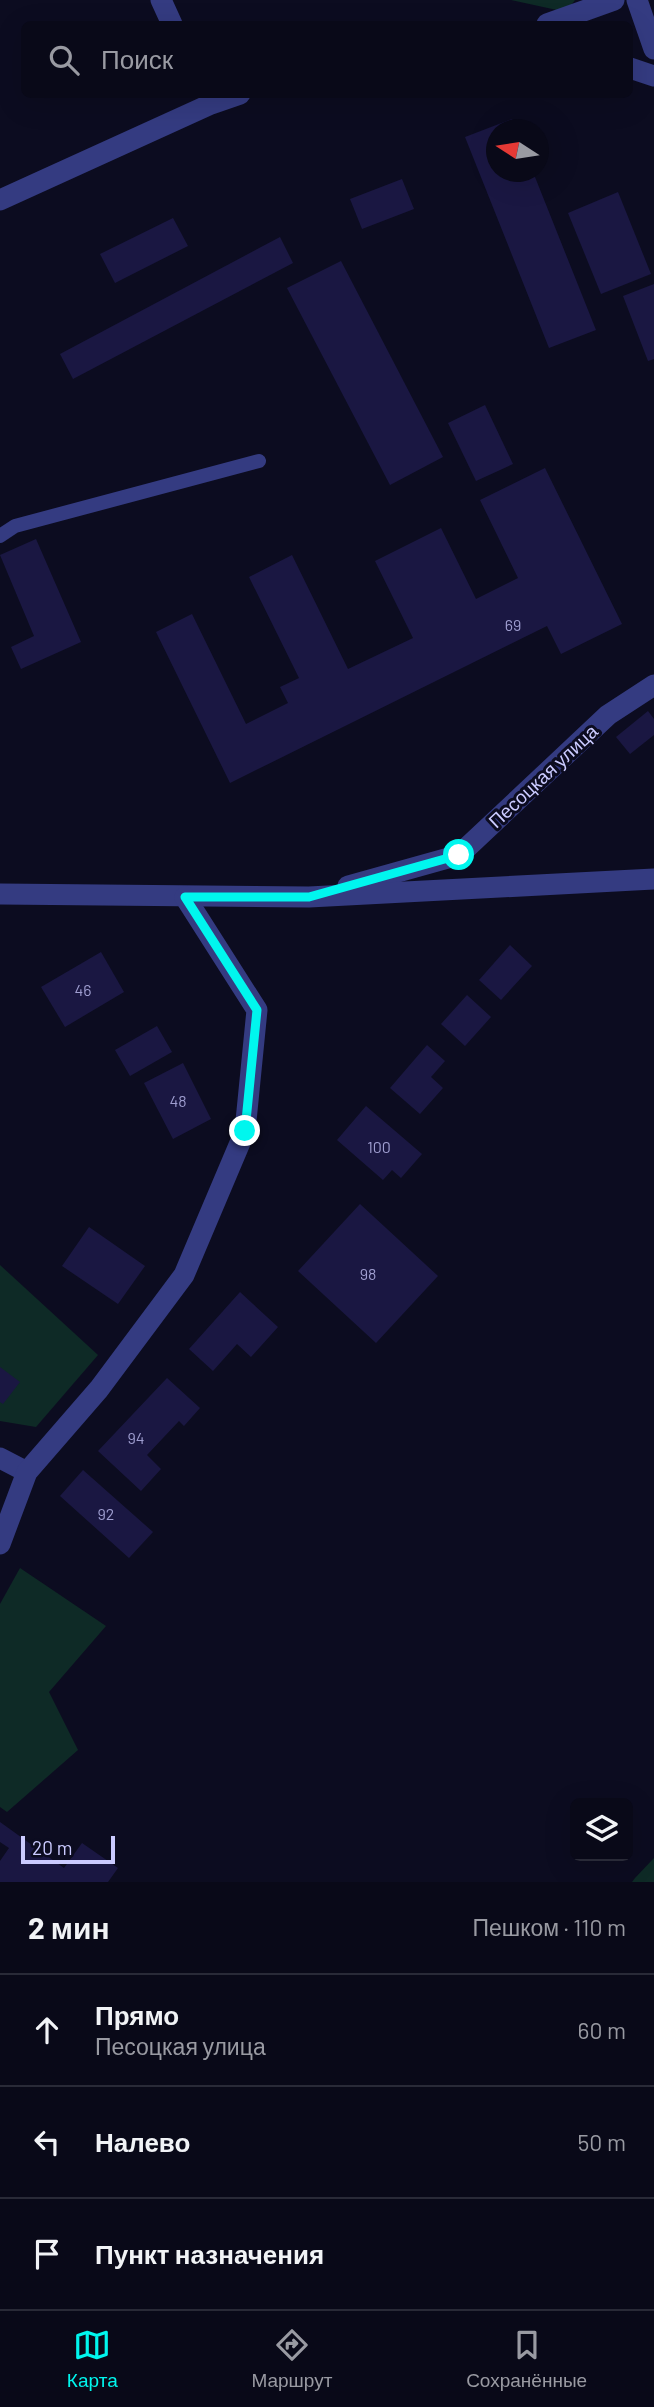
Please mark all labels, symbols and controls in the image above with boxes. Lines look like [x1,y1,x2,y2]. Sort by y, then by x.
search box [21,21,633,98]
icon: search [45,41,83,79]
text: Поиск [101,43,173,74]
north arrow [486,119,549,182]
house number: 69 [505,615,521,634]
street label: Песоцкая улица [483,719,602,832]
route start [443,839,474,870]
house number: 46 [74,980,92,999]
house number: 48 [169,1091,187,1110]
route end [229,1115,260,1146]
house number: 100 [367,1137,391,1156]
house number: 98 [360,1264,376,1283]
house number: 94 [127,1428,145,1447]
house number: 92 [98,1504,114,1523]
map controls [570,1798,633,1861]
button: layers [570,1798,633,1861]
scale bar [21,1833,116,1865]
text: 20 m [32,1836,72,1859]
text: 2 мин [28,1909,110,1945]
text: Пешком · 110 m [472,1913,626,1941]
text: Прямо [95,1999,179,2030]
icon: ahead [28,2011,66,2049]
text: 60 m [578,2016,626,2044]
text: Песоцкая улица [95,2032,266,2060]
icon: left [28,2123,66,2161]
text: Налево [95,2126,190,2157]
text: 50 m [578,2128,626,2156]
icon: arrive [28,2235,66,2273]
text: Пункт назначения [95,2238,324,2269]
tab: Карта [67,2326,118,2392]
tab: Маршрут [251,2326,332,2392]
tab: Сохранённые [466,2326,587,2392]

